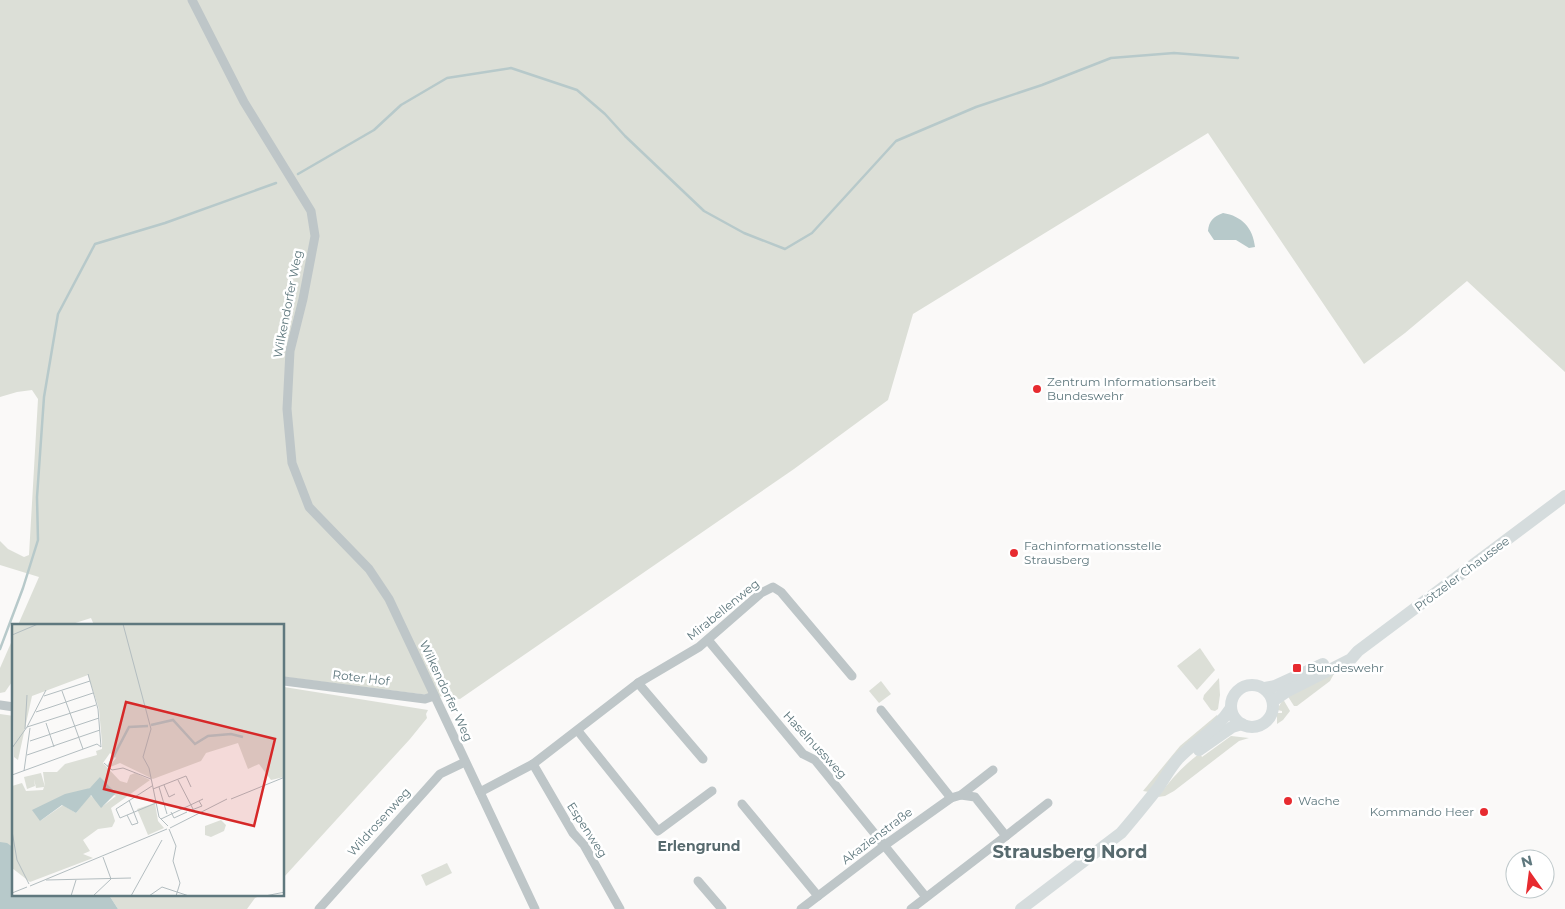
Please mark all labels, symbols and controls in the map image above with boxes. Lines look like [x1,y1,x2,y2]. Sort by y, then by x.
street label: Wilkendorfer Weg [270,249,305,359]
place label: Zentrum Informationsarbeit Bundeswehr [1047,374,1216,403]
marker: Zentrum Informationsarbeit Bundeswehr [1031,383,1043,395]
street label: Prötzeler Chaussee [1411,533,1512,614]
place label: Fachinformationsstelle Strausberg [1024,538,1162,567]
marker: Fachinformationsstelle Strausberg [1008,547,1020,559]
street label: Mirabellenweg [683,576,762,643]
inset map [12,624,285,896]
street label: Wilkendorfer Weg [416,638,476,744]
place label: Bundeswehr [1307,660,1384,675]
marker: Bundeswehr [1291,662,1303,674]
street label: Roter Hof [332,667,391,689]
street label: Haselnussweg [780,708,850,782]
street label: Wildrosenweg [344,784,413,859]
place label: Wache [1298,793,1340,808]
marker: Wache [1282,795,1294,807]
street label: Espenweg [564,799,611,860]
street label: Akazienstraße [838,804,915,867]
place label: Kommando Heer [1370,804,1474,819]
marker: Kommando Heer [1478,806,1490,818]
district label: Erlengrund [657,837,741,855]
district label: Strausberg Nord [993,841,1147,863]
north arrow [1505,849,1555,899]
text: N [1519,851,1535,871]

